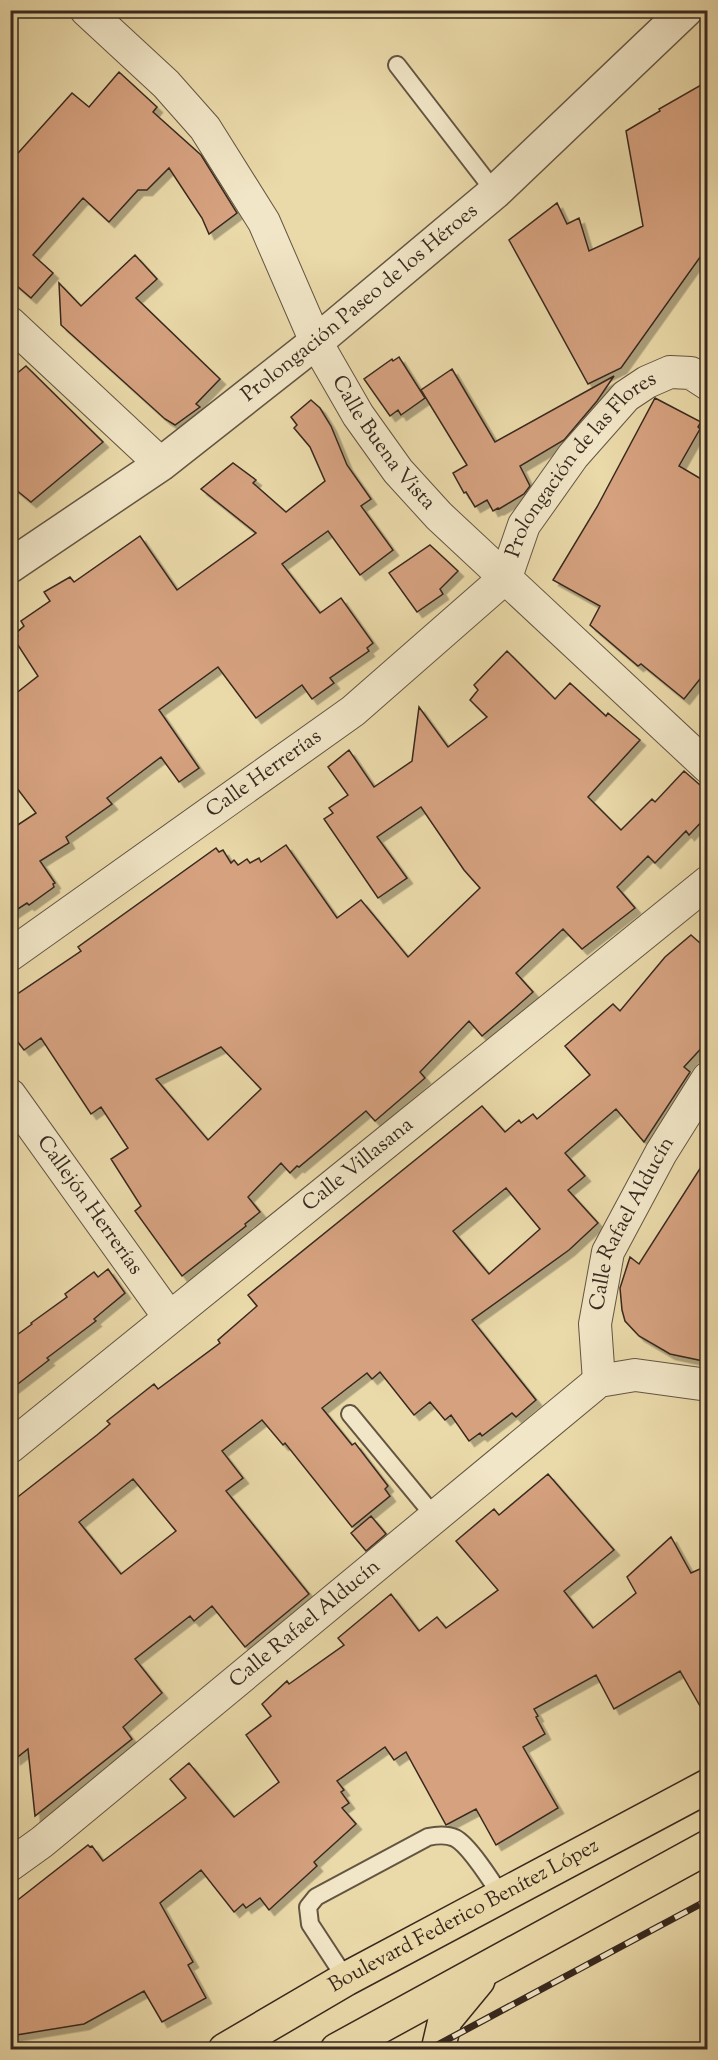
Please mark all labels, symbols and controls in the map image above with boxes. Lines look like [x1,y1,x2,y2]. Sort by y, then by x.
street label: Prolongación Paseo de los Héroes [235,197,485,410]
street label: Prolongación de las Flores [499,365,661,562]
street label: Calle Buena Vista [324,370,442,517]
street label: Calle Herrerías [200,723,328,826]
street label: Calle Villasana [296,1111,420,1219]
street label: Callejón Herrerías [29,1130,150,1282]
street label: Calle Rafael Alducín [583,1131,682,1313]
street label: Calle Rafael Alducín [223,1553,387,1696]
street label: Boulevard Federico Benítez López [323,1832,605,2001]

